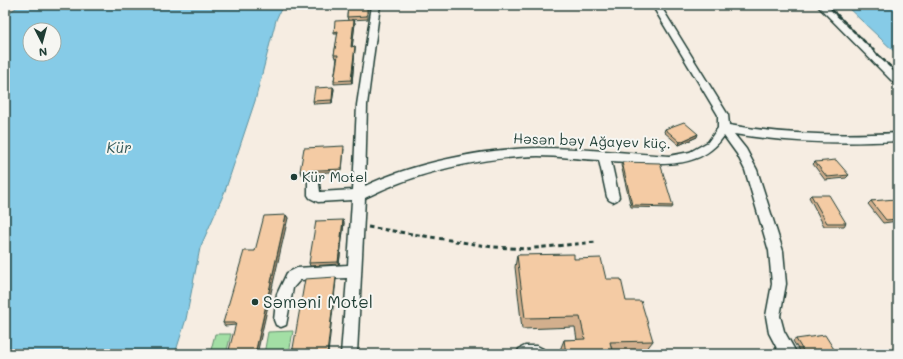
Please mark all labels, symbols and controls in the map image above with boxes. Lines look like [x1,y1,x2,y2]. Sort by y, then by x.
north arrow [22,22,62,62]
text: N [38,45,48,60]
street label: Həsən bəy Ağayev küç. [513,128,671,153]
water label: Kür [107,137,132,157]
place label: Kür Motel [302,167,367,186]
marker: Kür Motel [289,172,299,182]
place label: Səməni Motel [263,290,373,312]
marker: Səməni Motel [250,297,260,307]

